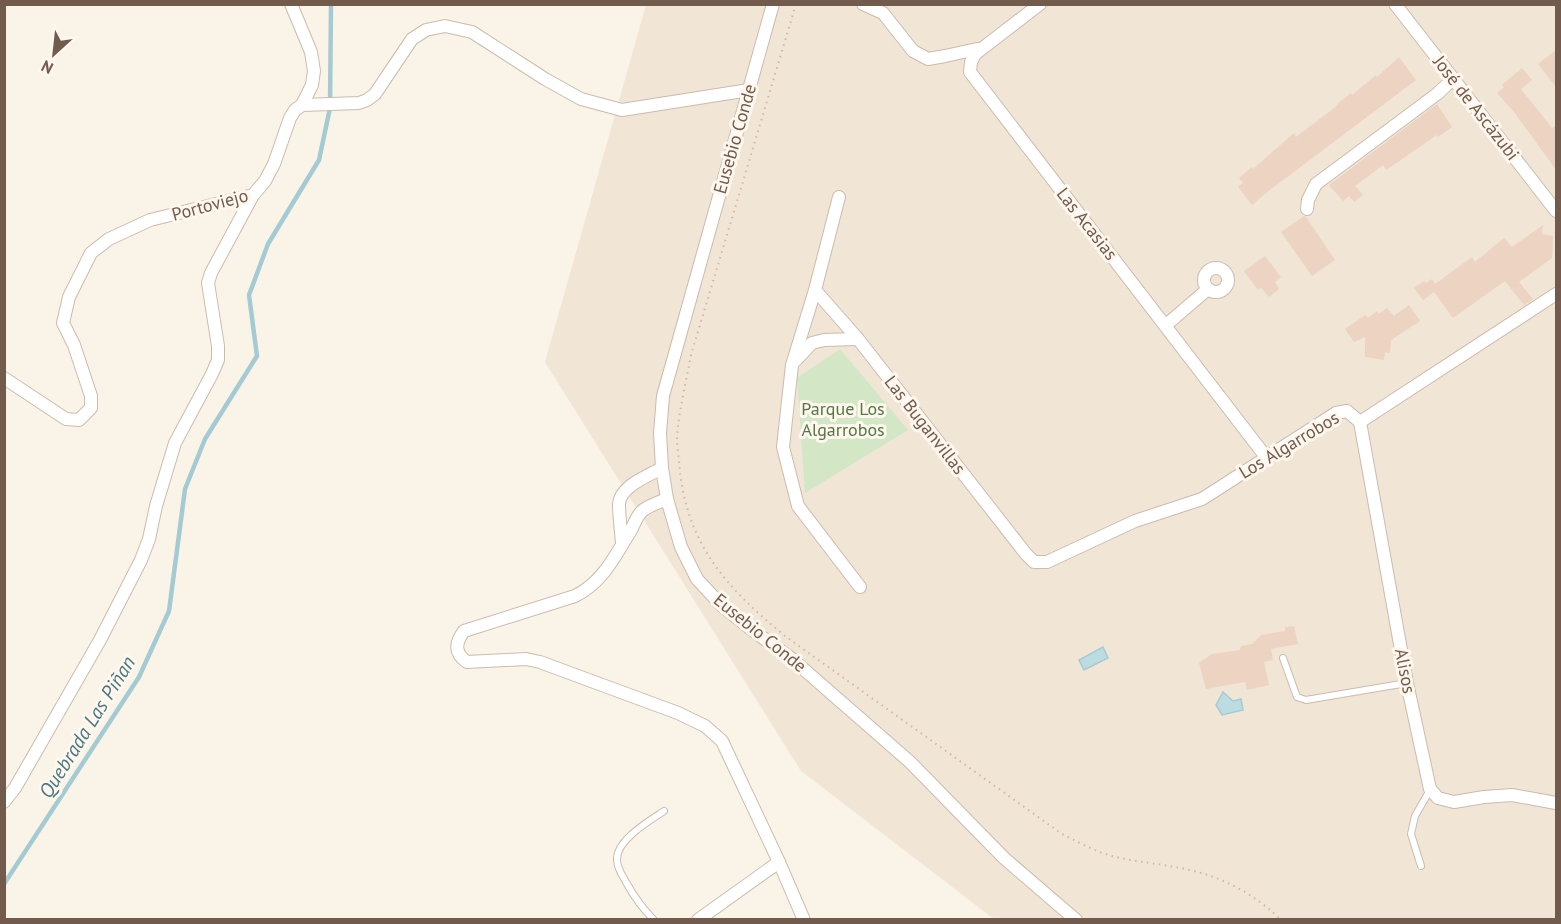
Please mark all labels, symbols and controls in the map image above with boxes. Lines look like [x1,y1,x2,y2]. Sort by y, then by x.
north arrow [24,24,84,84]
street label: José de Ascázubi [1428,50,1525,165]
text: N [38,56,56,79]
street label: Eusebio Conde [708,81,761,196]
street label: Portoviejo [169,183,251,226]
street label: Las Acasias [1052,183,1123,265]
street label: Las Buganvillas [880,371,971,479]
park label: Parque Los Algarrobos [801,397,885,441]
street label: Los Algarrobos [1234,406,1343,484]
street label: Eusebio Conde [709,588,811,677]
street label: Alisos [1390,646,1421,695]
water label: Quebrada Las Piñan [33,651,141,803]

